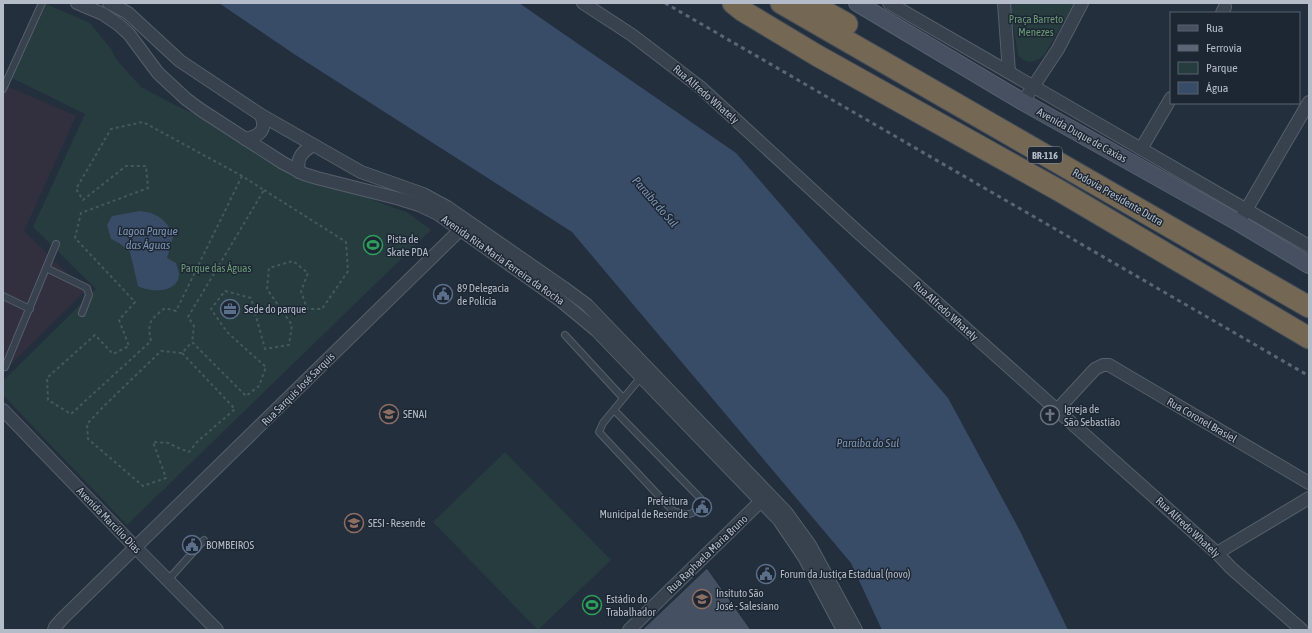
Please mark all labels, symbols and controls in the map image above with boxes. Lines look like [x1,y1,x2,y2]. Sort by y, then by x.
legend [1170,12,1300,104]
park label: Praça Barreto Menezes [1009,13,1063,38]
text: Rua [1206,21,1223,35]
text: Ferrovia [1206,41,1242,55]
text: Parque [1206,61,1238,75]
street label: Rua Alfredo Whately [671,62,741,126]
text: Água [1206,81,1228,95]
street label: Avenida Duque de Caxias [1035,105,1129,165]
road number: BR-116 [1028,147,1062,163]
street label: Rodovia Presidente Dutra [1071,166,1165,228]
water label: Paraiba do Sul [629,174,681,230]
street label: Avenida Rita Maria Ferreira da Rocha [439,213,567,307]
water label: Lagoa Parque das Águas [118,224,179,252]
place label: Pista de Skate PDA [387,233,429,258]
sports icon: Pista de Skate PDA [362,234,384,256]
park label: Parque das Águas [181,262,251,274]
street label: Rua Alfredo Whately [911,279,981,343]
place label: 89 Delegacia de Polícia [457,282,509,307]
public building icon: 89 Delegacia de Polícia [432,283,454,305]
office icon: Sede do parque [219,298,241,320]
place label: Sede do parque [244,303,306,315]
street label: Rua Sarquis José Sarquis [259,350,337,428]
street label: Rua Coronel Brasiel [1165,395,1239,445]
school or university icon: SENAI [378,403,400,425]
place label: Igreja de São Sebastião [1064,403,1120,428]
church icon: Igreja de São Sebastião [1039,404,1061,426]
place label: SENAI [403,408,427,420]
water label: Paraiba do Sul [837,436,899,450]
street label: Avenida Marcílio Dias [75,485,143,555]
street label: Rua Alfredo Whately [1154,494,1223,560]
place label: Prefeitura Municipal de Resende [599,495,688,520]
public building icon: Prefeitura Municipal de Resende [691,496,713,518]
school or university icon: SESI - Resende [343,512,365,534]
street label: Rua Raphaela Maria Bruno [664,512,750,596]
place label: SESI - Resende [368,517,425,529]
public building icon: BOMBEIROS [181,534,203,556]
place label: BOMBEIROS [206,539,255,551]
public building icon: Forum da Justiça Estadual (novo) [755,563,777,585]
place label: Forum da Justiça Estadual (novo) [780,568,911,580]
place label: Insituto São José - Salesiano [716,587,779,612]
school or university icon: Insituto São José - Salesiano [691,588,713,610]
place label: Estádio do Trabalhador [606,593,656,618]
sports icon: Estádio do Trabalhador [581,594,603,616]

